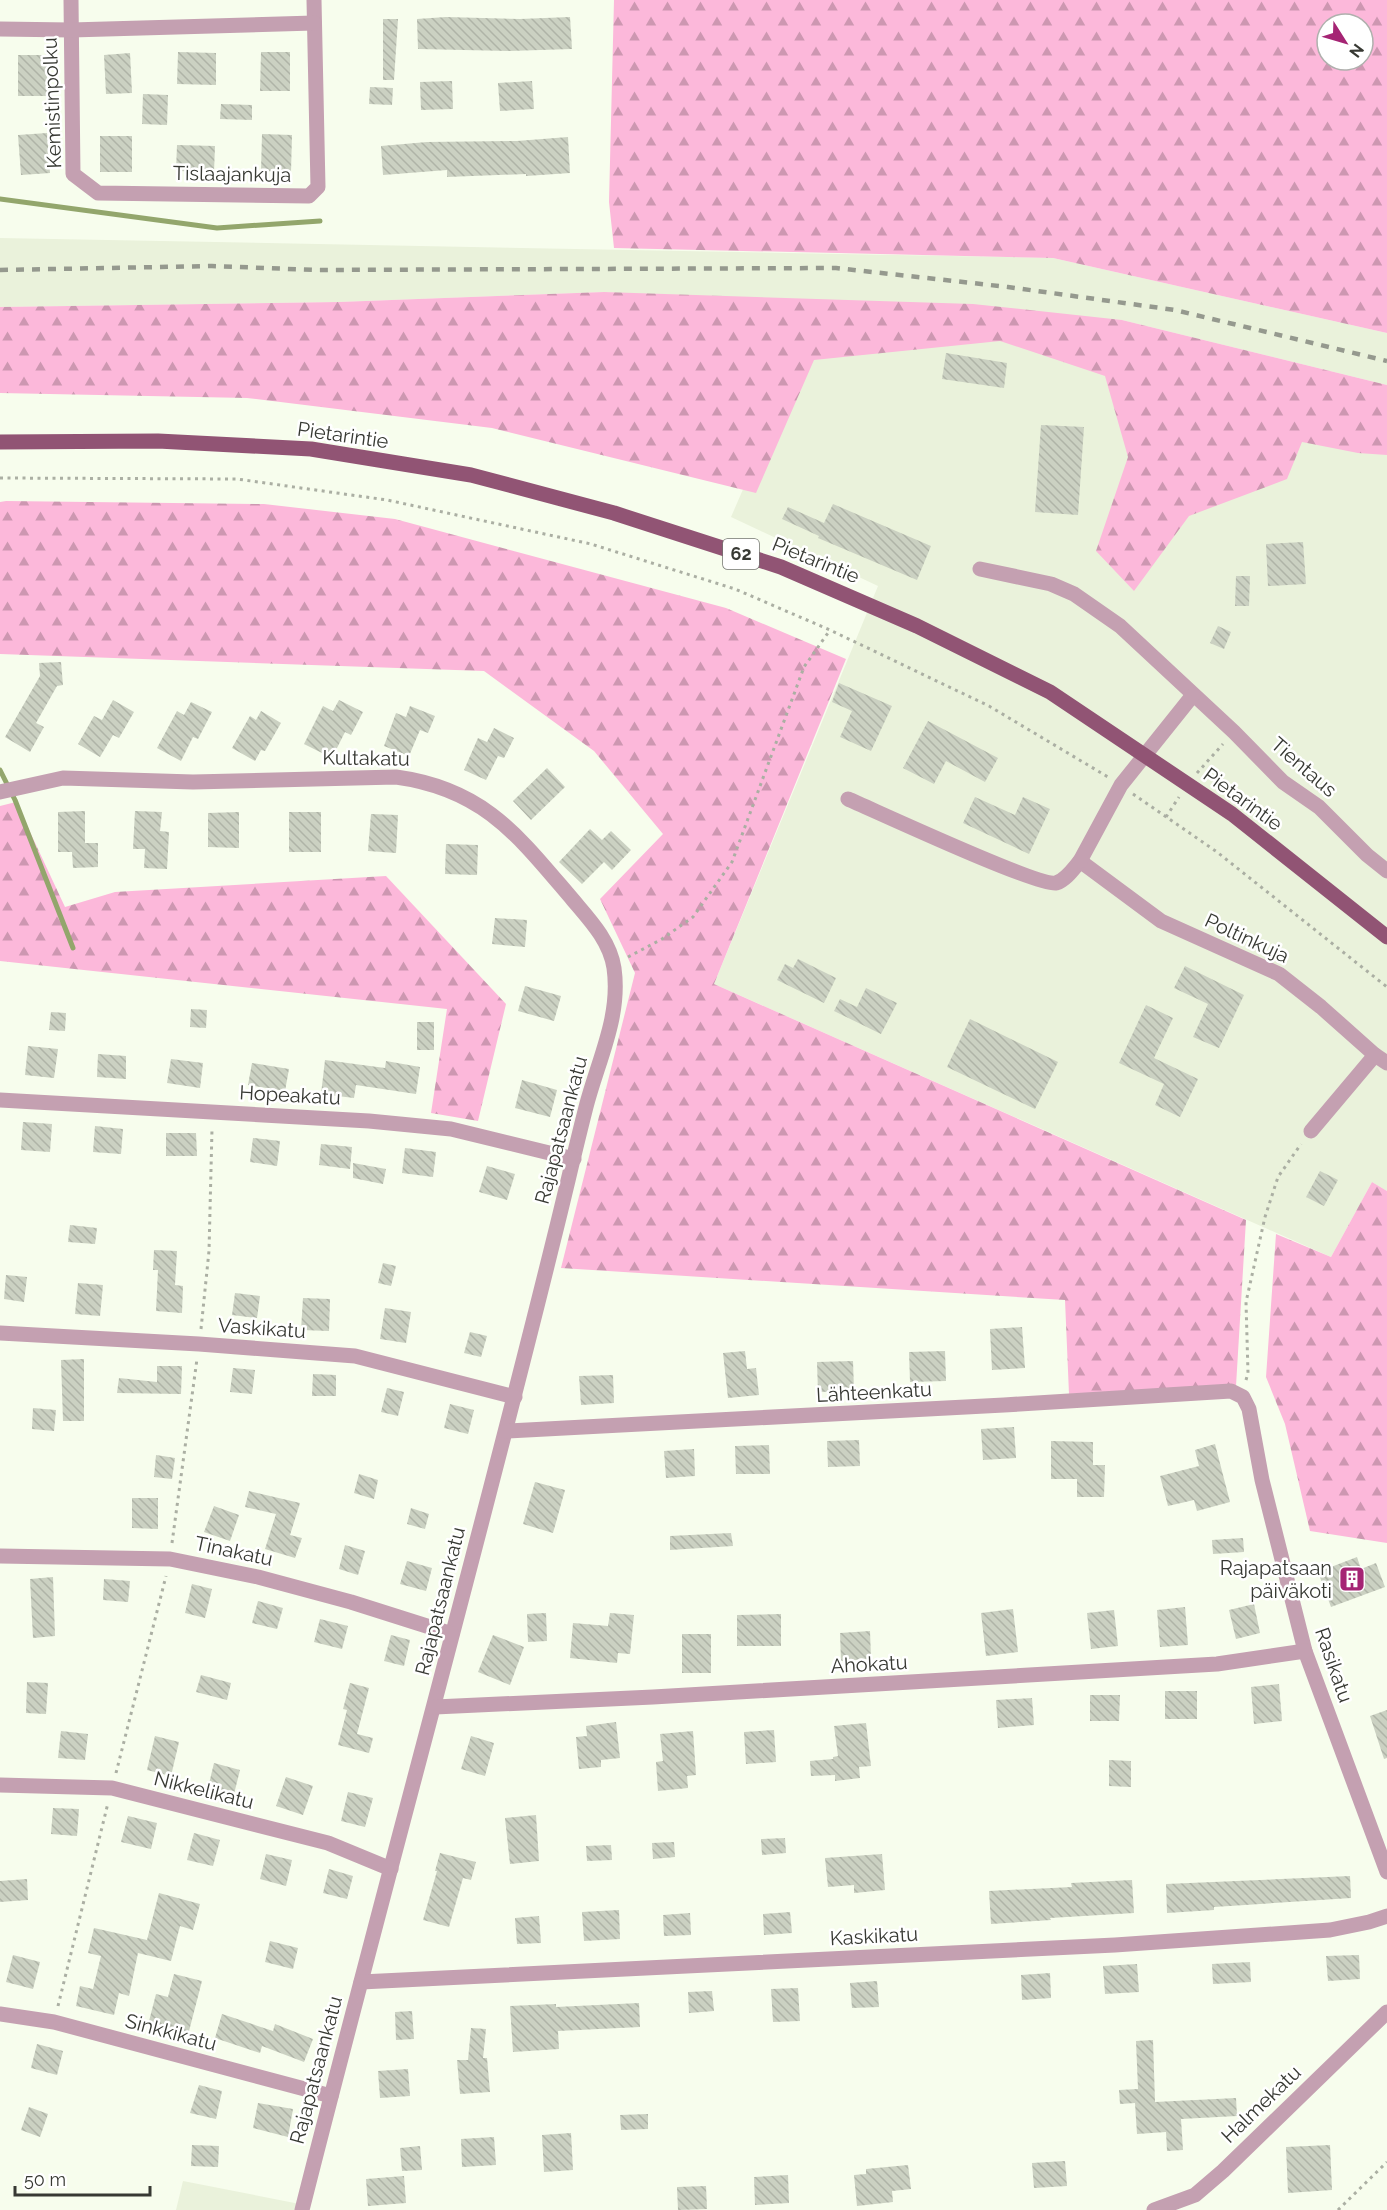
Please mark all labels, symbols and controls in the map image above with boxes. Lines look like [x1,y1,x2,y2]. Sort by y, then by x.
north arrow [1315,12,1375,72]
street label: Kemistinpolku [38,37,66,169]
text: N [1345,40,1368,61]
street label: Tislaajankuja [173,161,291,187]
street label: Pietarintie [296,417,390,453]
street label: Pietarintie [769,532,863,588]
road number: 62 [723,539,759,569]
street label: Tientaus [1266,732,1342,802]
street label: Kultakatu [322,745,410,771]
street label: Pietarintie [1199,762,1287,836]
street label: Poltinkuja [1201,908,1293,968]
street label: Rajapatsaankatu [530,1053,592,1207]
street label: Hopeakatu [239,1080,341,1110]
street label: Vaskikatu [217,1313,307,1343]
street label: Lähteenkatu [816,1377,932,1407]
street label: Rajapatsaankatu [410,1524,470,1678]
street label: Tinakatu [193,1531,275,1571]
place label: Rajapatsaan päiväkoti [1220,1556,1332,1603]
building icon: Rajapatsaan päiväkoti [1337,1564,1367,1594]
street label: Rasikatu [1310,1624,1358,1706]
street label: Ahokatu [830,1650,908,1678]
street label: Nikkelikatu [152,1766,256,1814]
street label: Kaskikatu [829,1922,919,1950]
street label: Rajapatsaankatu [285,1993,347,2147]
street label: Sinkkikatu [123,2008,219,2056]
street label: Halmekatu [1216,2060,1306,2148]
scale bar [15,2159,150,2197]
text: 50 m [24,2169,66,2190]

